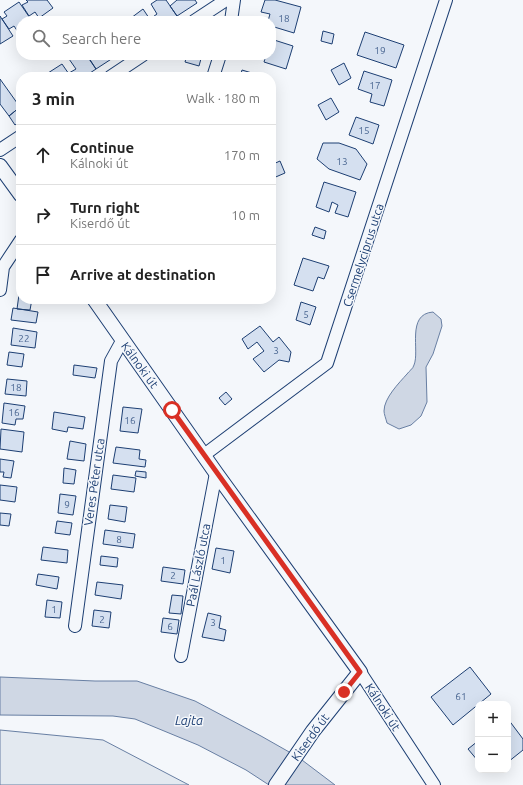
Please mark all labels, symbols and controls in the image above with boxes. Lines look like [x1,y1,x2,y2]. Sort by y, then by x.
house number: 18 [278,13,290,24]
search box [16,16,276,60]
icon: search [30,27,52,49]
text: Search here [62,30,141,47]
house number: 19 [374,45,386,56]
house number: 17 [369,80,381,91]
text: 3 min [32,89,75,108]
text: Walk · 180 m [186,91,260,105]
house number: 15 [358,125,370,136]
text: Continue [70,139,134,156]
icon: ahead [32,144,54,166]
text: 170 m [224,148,260,162]
text: Kálnoki út [70,156,128,170]
house number: 13 [336,156,348,167]
text: Turn right [70,199,140,216]
street label: Csermelyciprus utca [340,202,386,308]
icon: right [32,204,54,226]
text: 10 m [231,208,260,222]
text: Kiserdő út [70,216,130,230]
icon: arrive [32,264,54,286]
text: Arrive at destination [70,266,216,283]
house number: 5 [303,309,309,320]
house number: 22 [18,333,30,344]
street label: Kálnoki út [119,339,161,391]
house number: 3 [273,345,279,356]
house number: 18 [10,382,22,393]
route start [163,401,181,419]
house number: 16 [8,407,20,418]
house number: 16 [124,415,136,426]
street label: Veres Péter utca [81,437,107,527]
house number: 9 [64,499,70,510]
street label: Paál László utca [184,522,212,608]
house number: 8 [116,534,122,545]
house number: 1 [220,555,226,566]
house number: 2 [170,570,176,581]
house number: 1 [51,604,57,615]
house number: 2 [99,614,105,625]
house number: 3 [210,617,216,628]
house number: 6 [167,621,173,632]
street label: Kálnoki út [363,681,403,733]
route end [335,683,353,701]
house number: 61 [455,691,467,702]
map controls [475,701,511,773]
button: + [475,701,511,737]
street label: Kiserdő út [289,711,332,763]
water label: Lajta [175,713,203,727]
button: − [475,737,511,773]

